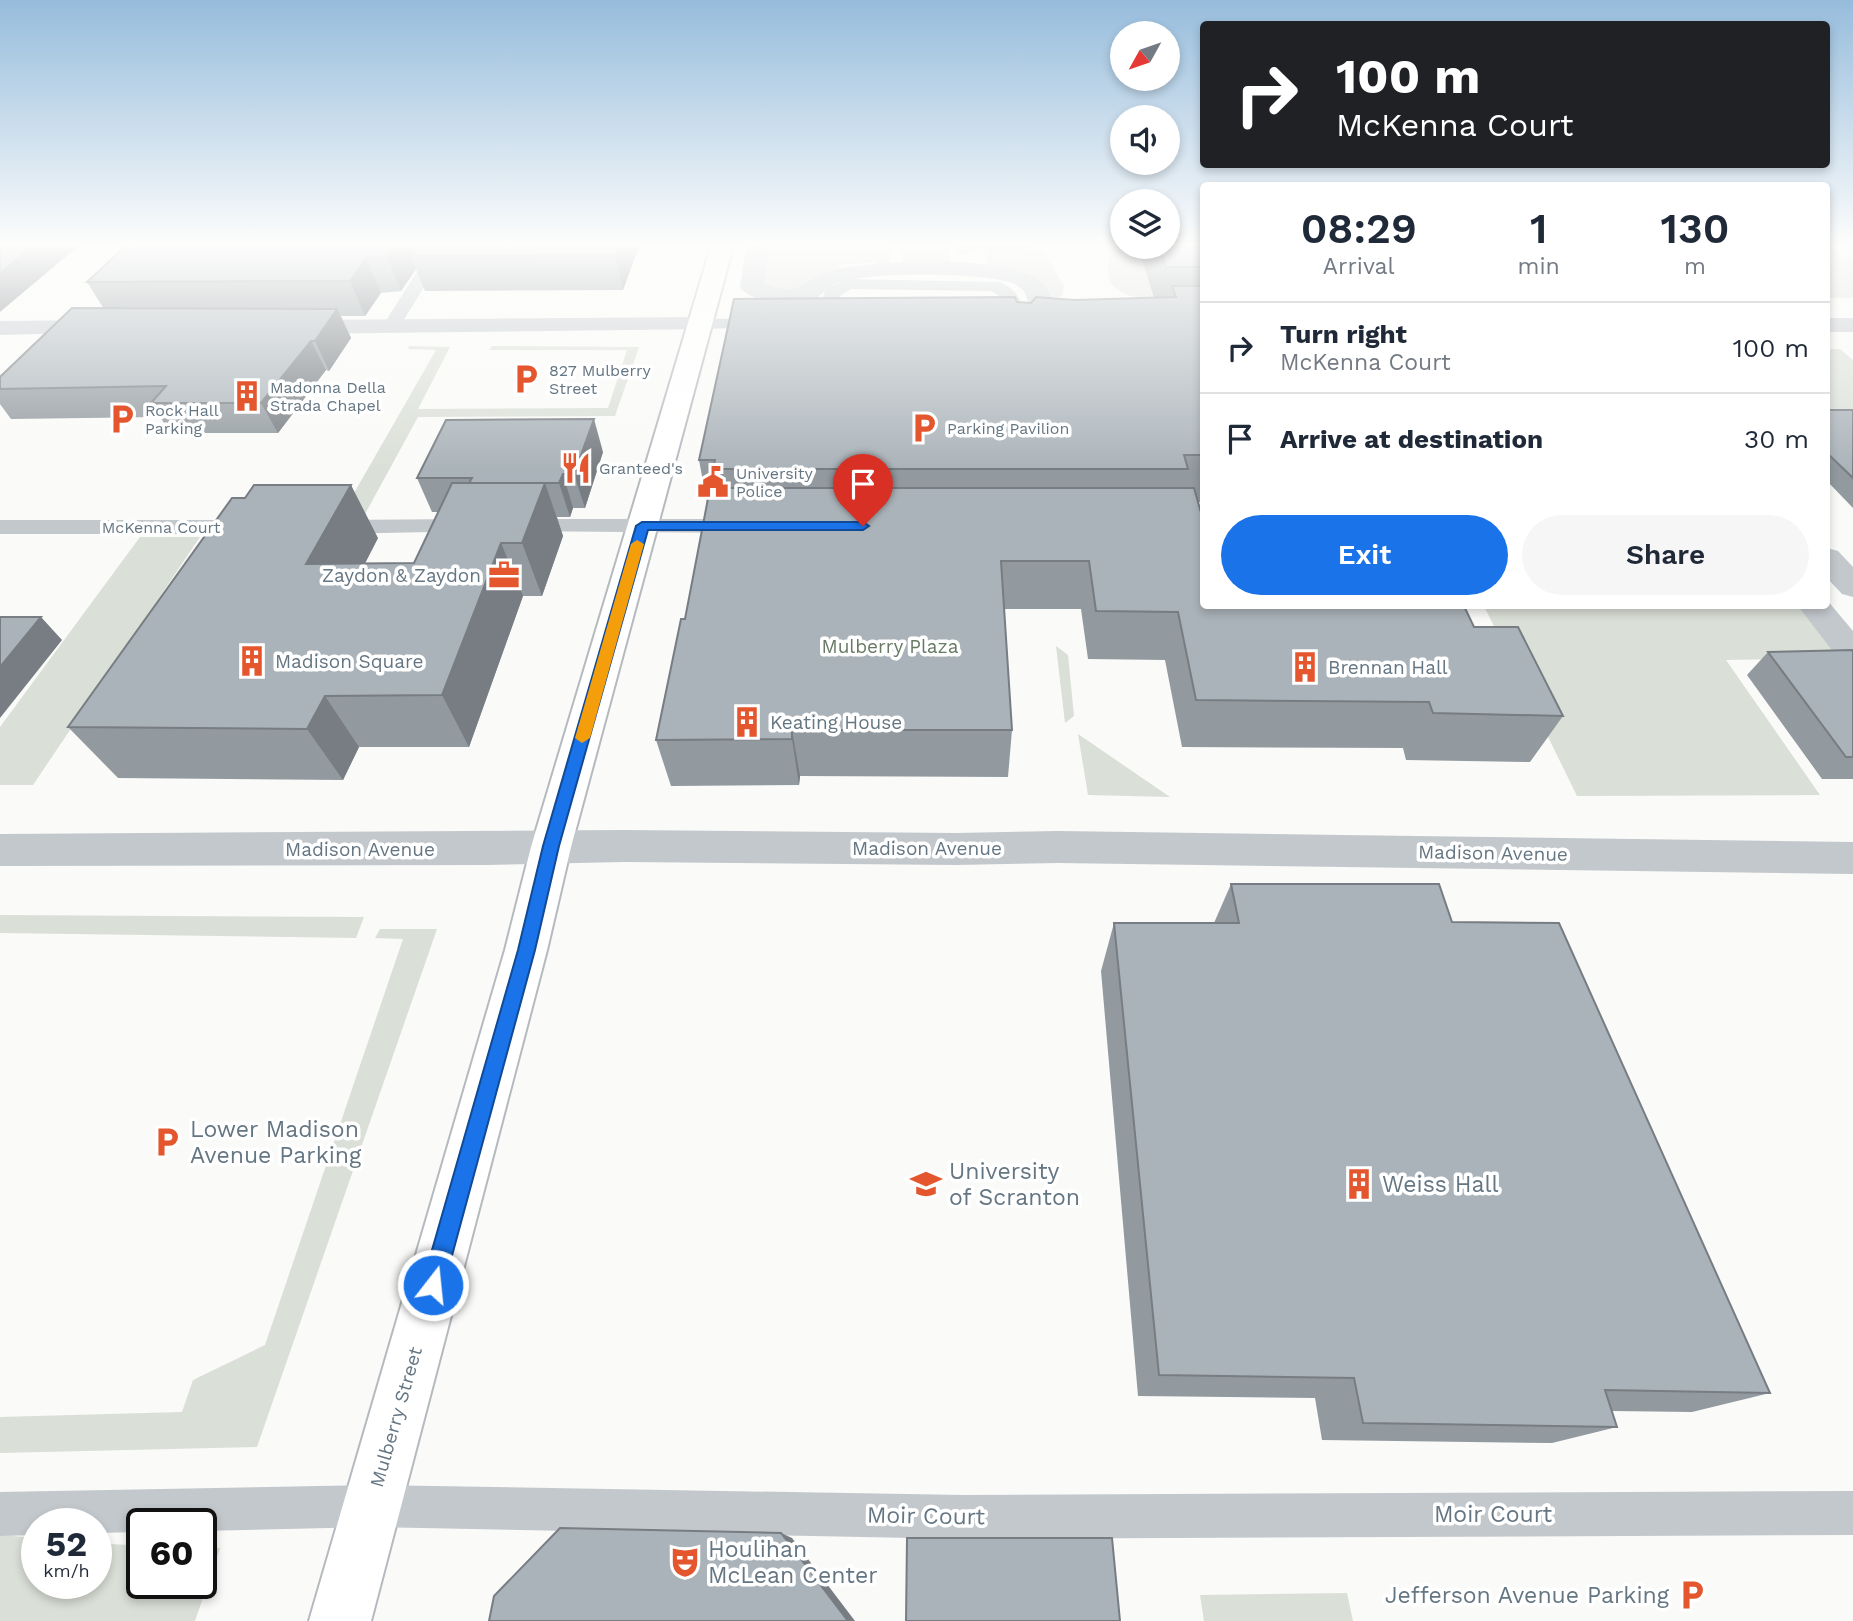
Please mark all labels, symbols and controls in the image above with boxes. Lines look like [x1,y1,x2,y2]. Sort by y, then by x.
north arrow [1110,21,1180,91]
map controls [1110,21,1180,259]
text: 100 m [1336,47,1480,105]
icon: right [1221,49,1312,140]
button: sound [1110,105,1180,175]
text: McKenna Court [1336,106,1573,144]
button: layers [1110,189,1180,259]
text: 08:29 [1301,204,1417,253]
text: 1 [1530,204,1547,253]
text: 130 [1660,204,1729,253]
text: Arrival [1323,253,1395,280]
text: min [1518,253,1560,280]
text: m [1684,253,1706,280]
text: Turn right [1280,319,1407,349]
icon: right [1221,329,1259,367]
text: 100 m [1733,333,1809,363]
text: McKenna Court [1280,349,1451,376]
place label: 827 Mulberry Street [549,361,651,398]
parking icon: 827 Mulberry Street [509,362,543,396]
place label: Madonna Della Strada Chapel [270,378,386,415]
building icon: Madonna Della Strada Chapel [230,379,264,413]
place label: Rock Hall Parking [145,401,219,438]
parking icon: Rock Hall Parking [105,402,139,436]
parking icon: Parking Pavilion [907,411,941,445]
place label: Parking Pavilion [947,419,1069,438]
icon: arrive [1221,420,1259,458]
text: Arrive at destination [1280,424,1543,454]
text: 30 m [1744,424,1809,454]
restaurant icon: Granteed's [559,451,593,485]
pin [833,454,893,526]
place label: Granteed's [599,459,683,478]
place label: University Police [736,464,814,501]
public building icon: University Police [696,465,730,499]
icon: arrive [844,465,882,503]
button: Exit [1221,515,1508,595]
button: Share [1522,515,1809,595]
street label: McKenna Court [102,518,221,537]
office icon: Zaydon & Zaydon [487,558,521,592]
place label: Zaydon & Zaydon [322,564,481,587]
park label: Mulberry Plaza [822,635,959,658]
building icon: Madison Square [235,644,269,678]
place label: Madison Square [275,650,423,673]
building icon: Brennan Hall [1288,650,1322,684]
place label: Brennan Hall [1328,656,1448,679]
building icon: Keating House [730,705,764,739]
place label: Keating House [770,711,902,734]
street label: Madison Avenue [852,837,1002,860]
street label: Madison Avenue [285,838,435,861]
street label: Madison Avenue [1418,840,1568,866]
place label: Lower Madison Avenue Parking [190,1116,362,1169]
parking icon: Lower Madison Avenue Parking [150,1125,184,1159]
place label: University of Scranton [949,1158,1080,1211]
school or university icon: University of Scranton [909,1167,943,1201]
building icon: Weiss Hall [1342,1167,1376,1201]
place label: Weiss Hall [1382,1171,1499,1198]
position arrow [396,1248,470,1322]
street label: Mulberry Street [365,1344,427,1490]
street label: Moir Court [867,1501,986,1531]
street label: Moir Court [1434,1501,1552,1528]
speed limit sign: 60 [126,1508,217,1599]
text: 52 [46,1523,87,1565]
place label: Houlihan McLean Center [708,1536,878,1589]
theatre icon: Houlihan McLean Center [668,1545,702,1579]
text: km/h [43,1560,90,1581]
parking icon: Jefferson Avenue Parking [1675,1578,1709,1612]
place label: Jefferson Avenue Parking [1385,1582,1670,1609]

